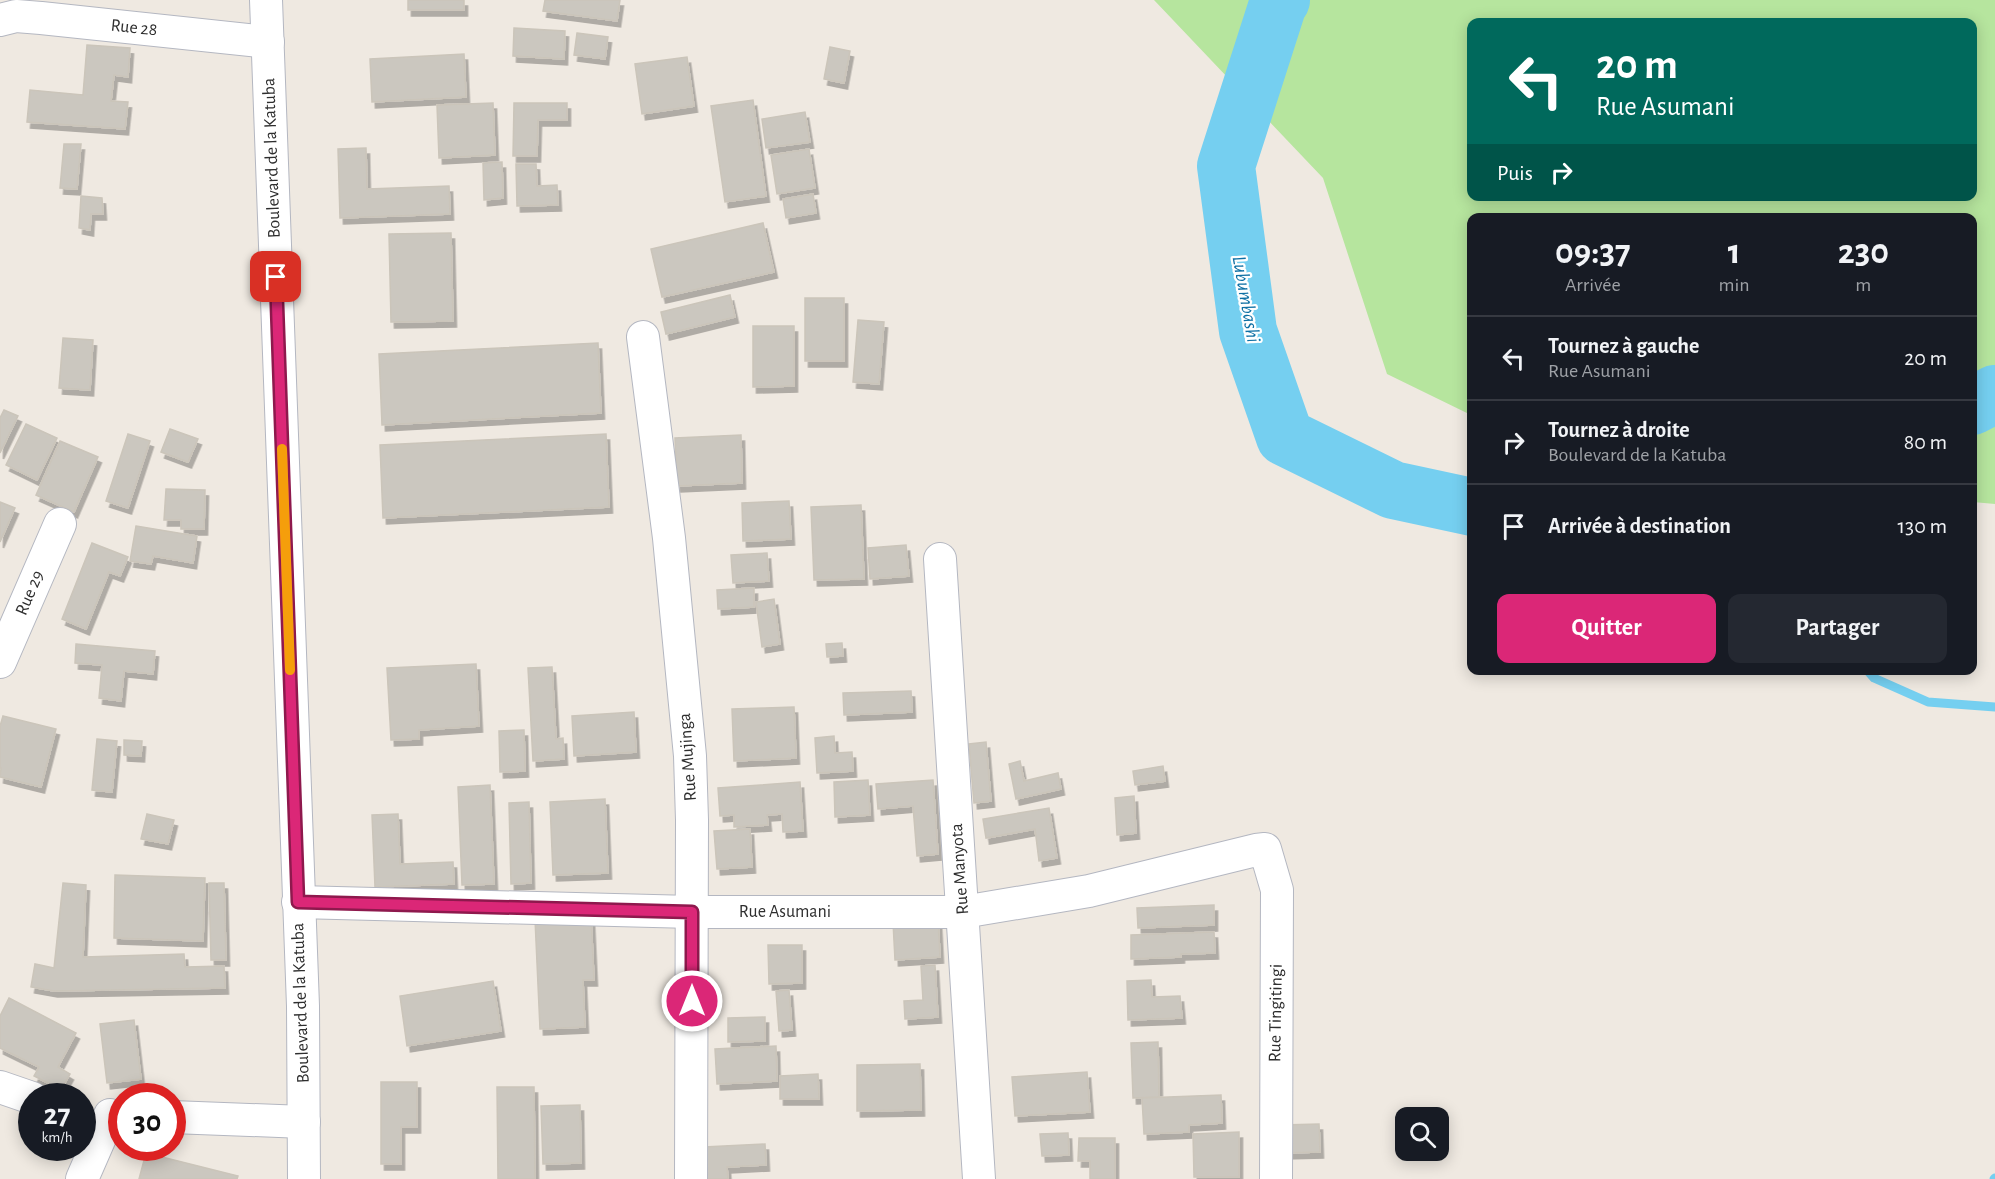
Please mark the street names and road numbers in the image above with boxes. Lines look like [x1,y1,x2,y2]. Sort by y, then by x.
street label: Rue 28 [110,17,158,39]
street label: Boulevard de la Katuba [260,77,284,239]
street label: Rue 29 [13,568,47,618]
street label: Rue Mujinga [676,712,700,802]
street label: Rue Manyota [948,823,972,915]
street label: Rue Asumani [739,903,831,921]
street label: Boulevard de la Katuba [289,922,313,1084]
street label: Rue Tingitingi [1266,964,1286,1062]

